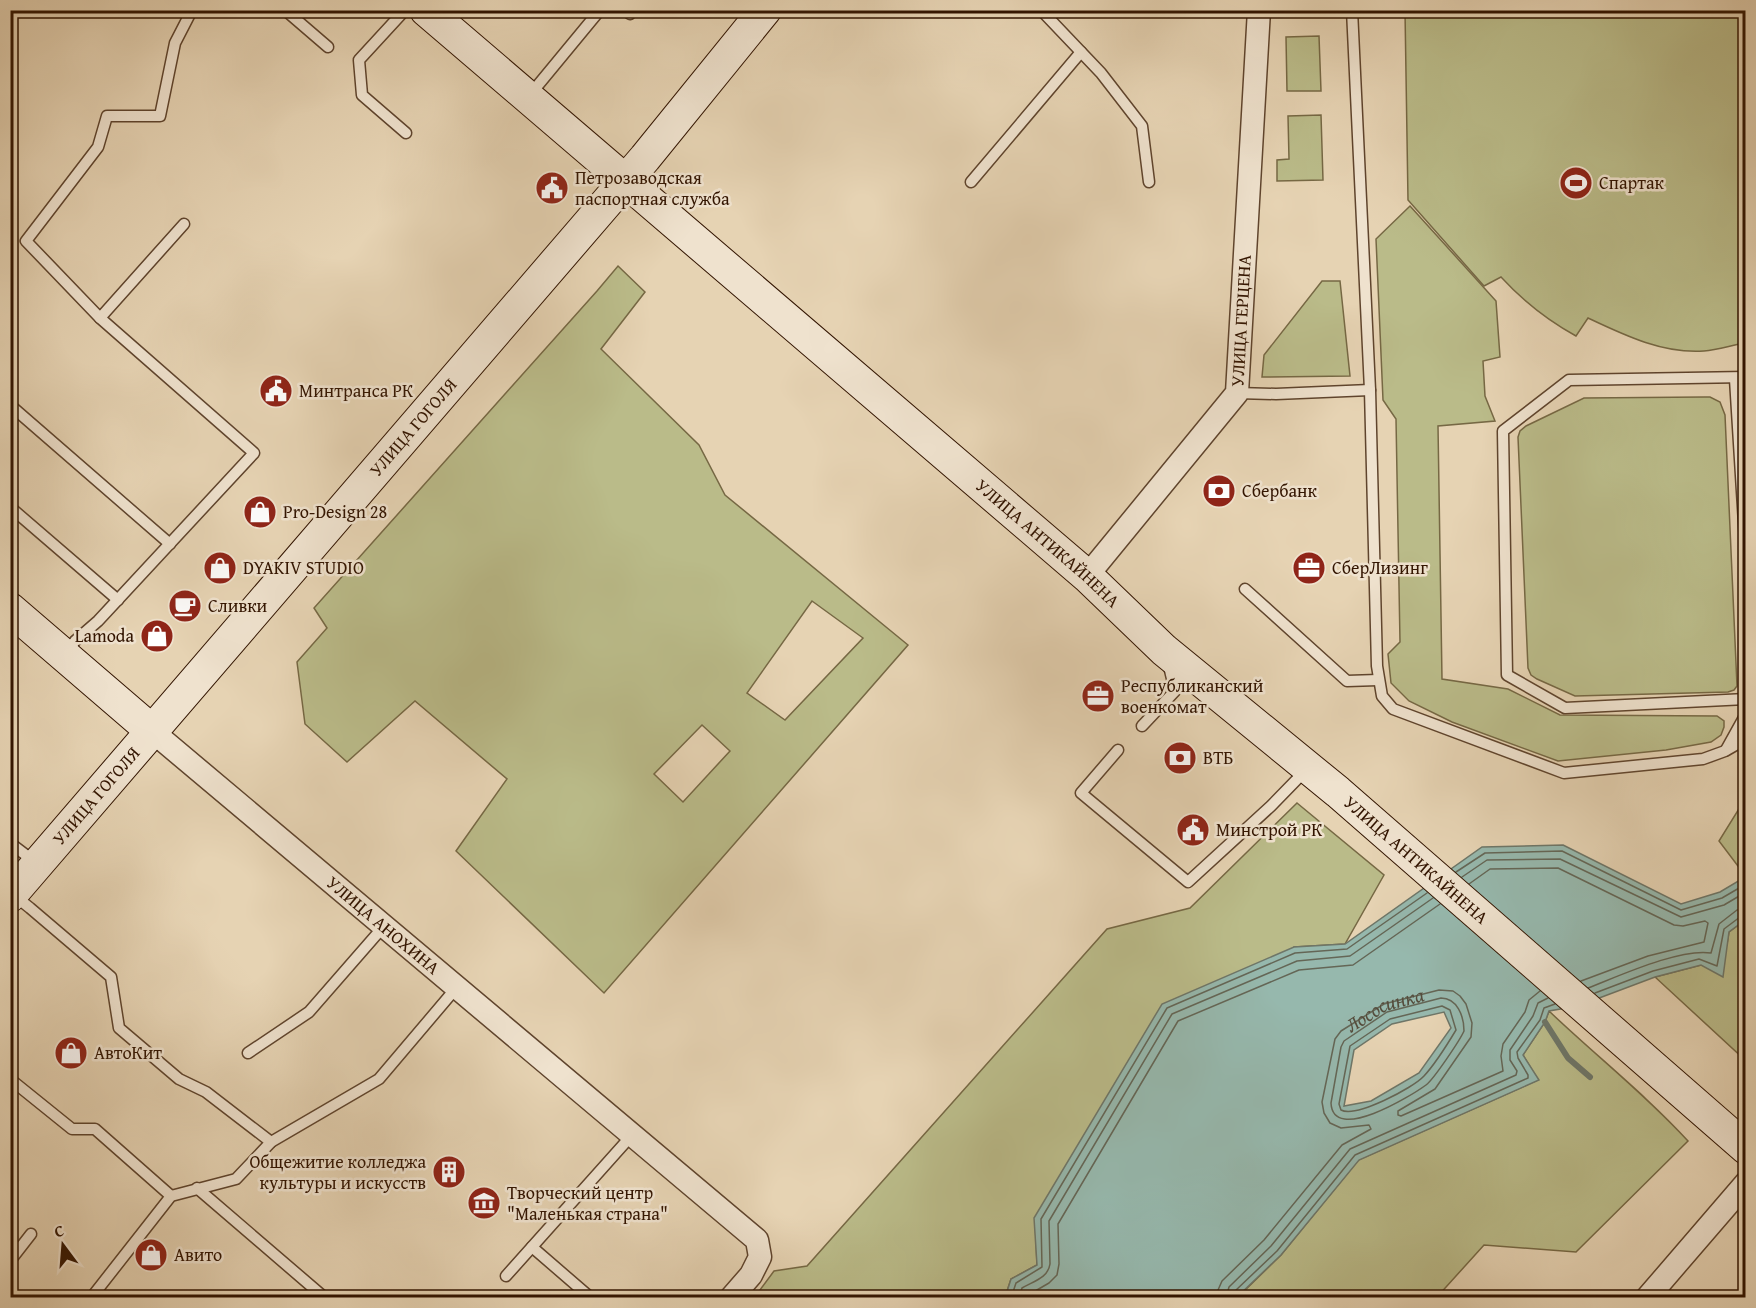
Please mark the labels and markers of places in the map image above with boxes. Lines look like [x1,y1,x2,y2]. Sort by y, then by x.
place label: Петрозаводская паспортная служба [575,164,730,212]
sports icon: Спартак [1558,165,1594,201]
place label: Спартак [1599,169,1664,196]
public building icon: Петрозаводская паспортная служба [534,170,570,206]
public building icon: Минтранса РК [258,373,294,409]
place label: Минтранса РК [299,377,413,404]
bank icon: Сбербанк [1201,473,1237,509]
place label: Сбербанк [1242,477,1317,504]
shop icon: Pro-Design 28 [242,494,278,530]
place label: Pro-Design 28 [283,498,387,525]
shop icon: DYAKIV STUDIO [202,550,238,586]
office icon: СберЛизинг [1291,550,1327,586]
place label: DYAKIV STUDIO [243,554,364,581]
place label: СберЛизинг [1332,554,1428,581]
cafe icon: Сливки [167,588,203,624]
place label: Сливки [208,592,268,619]
shop icon: Lamoda [139,618,175,654]
place label: Lamoda [75,622,134,649]
place label: Республиканский военкомат [1121,672,1264,720]
office icon: Республиканский военкомат [1080,678,1116,714]
bank icon: ВТБ [1162,740,1198,776]
place label: ВТБ [1203,744,1234,771]
public building icon: Минстрой РК [1175,812,1211,848]
place label: Минстрой РК [1216,816,1322,843]
shop icon: АвтоКит [53,1035,89,1071]
place label: АвтоКит [94,1039,162,1066]
place label: Общежитие колледжа культуры и искусств [249,1148,426,1196]
building icon: Общежитие колледжа культуры и искусств [431,1154,467,1190]
place label: Творческий центр "Маленькая страна" [507,1179,668,1227]
museum icon: Творческий центр "Маленькая страна" [466,1185,502,1221]
shop icon: Авито [133,1237,169,1273]
place label: Авито [174,1241,222,1268]

